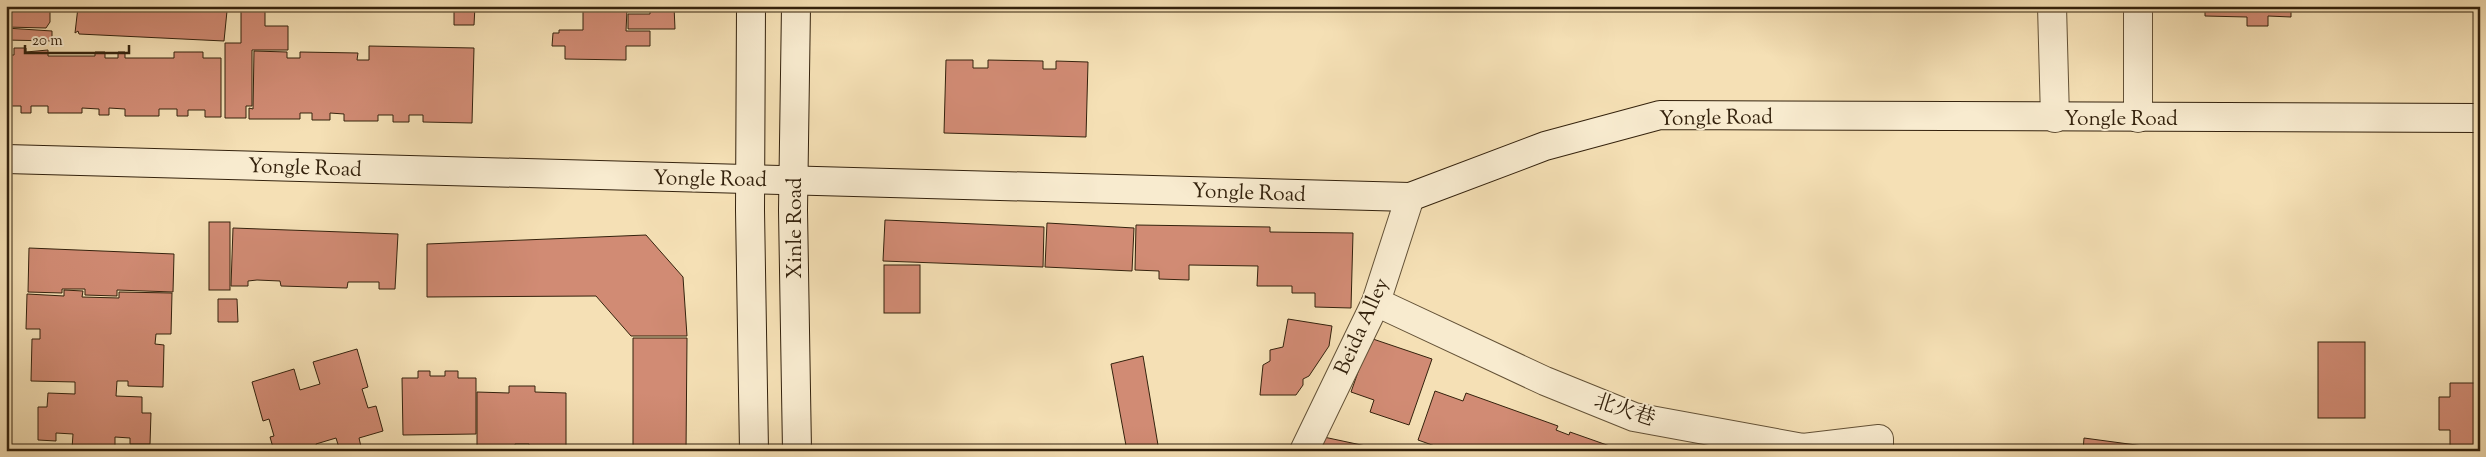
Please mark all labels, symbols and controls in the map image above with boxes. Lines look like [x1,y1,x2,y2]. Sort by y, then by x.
scale bar [25,22,129,54]
text: 20 m [32,31,63,52]
street label: Yongle Road [1659,103,1773,135]
street label: Yongle Road [2064,105,2178,135]
street label: Yongle Road [247,152,363,186]
street label: Yongle Road [653,164,767,196]
street label: Xinle Road [781,177,811,279]
street label: Yongle Road [1191,177,1307,211]
street label: Beida Alley [1328,273,1398,380]
street label: 北火巷 [1590,387,1659,435]

